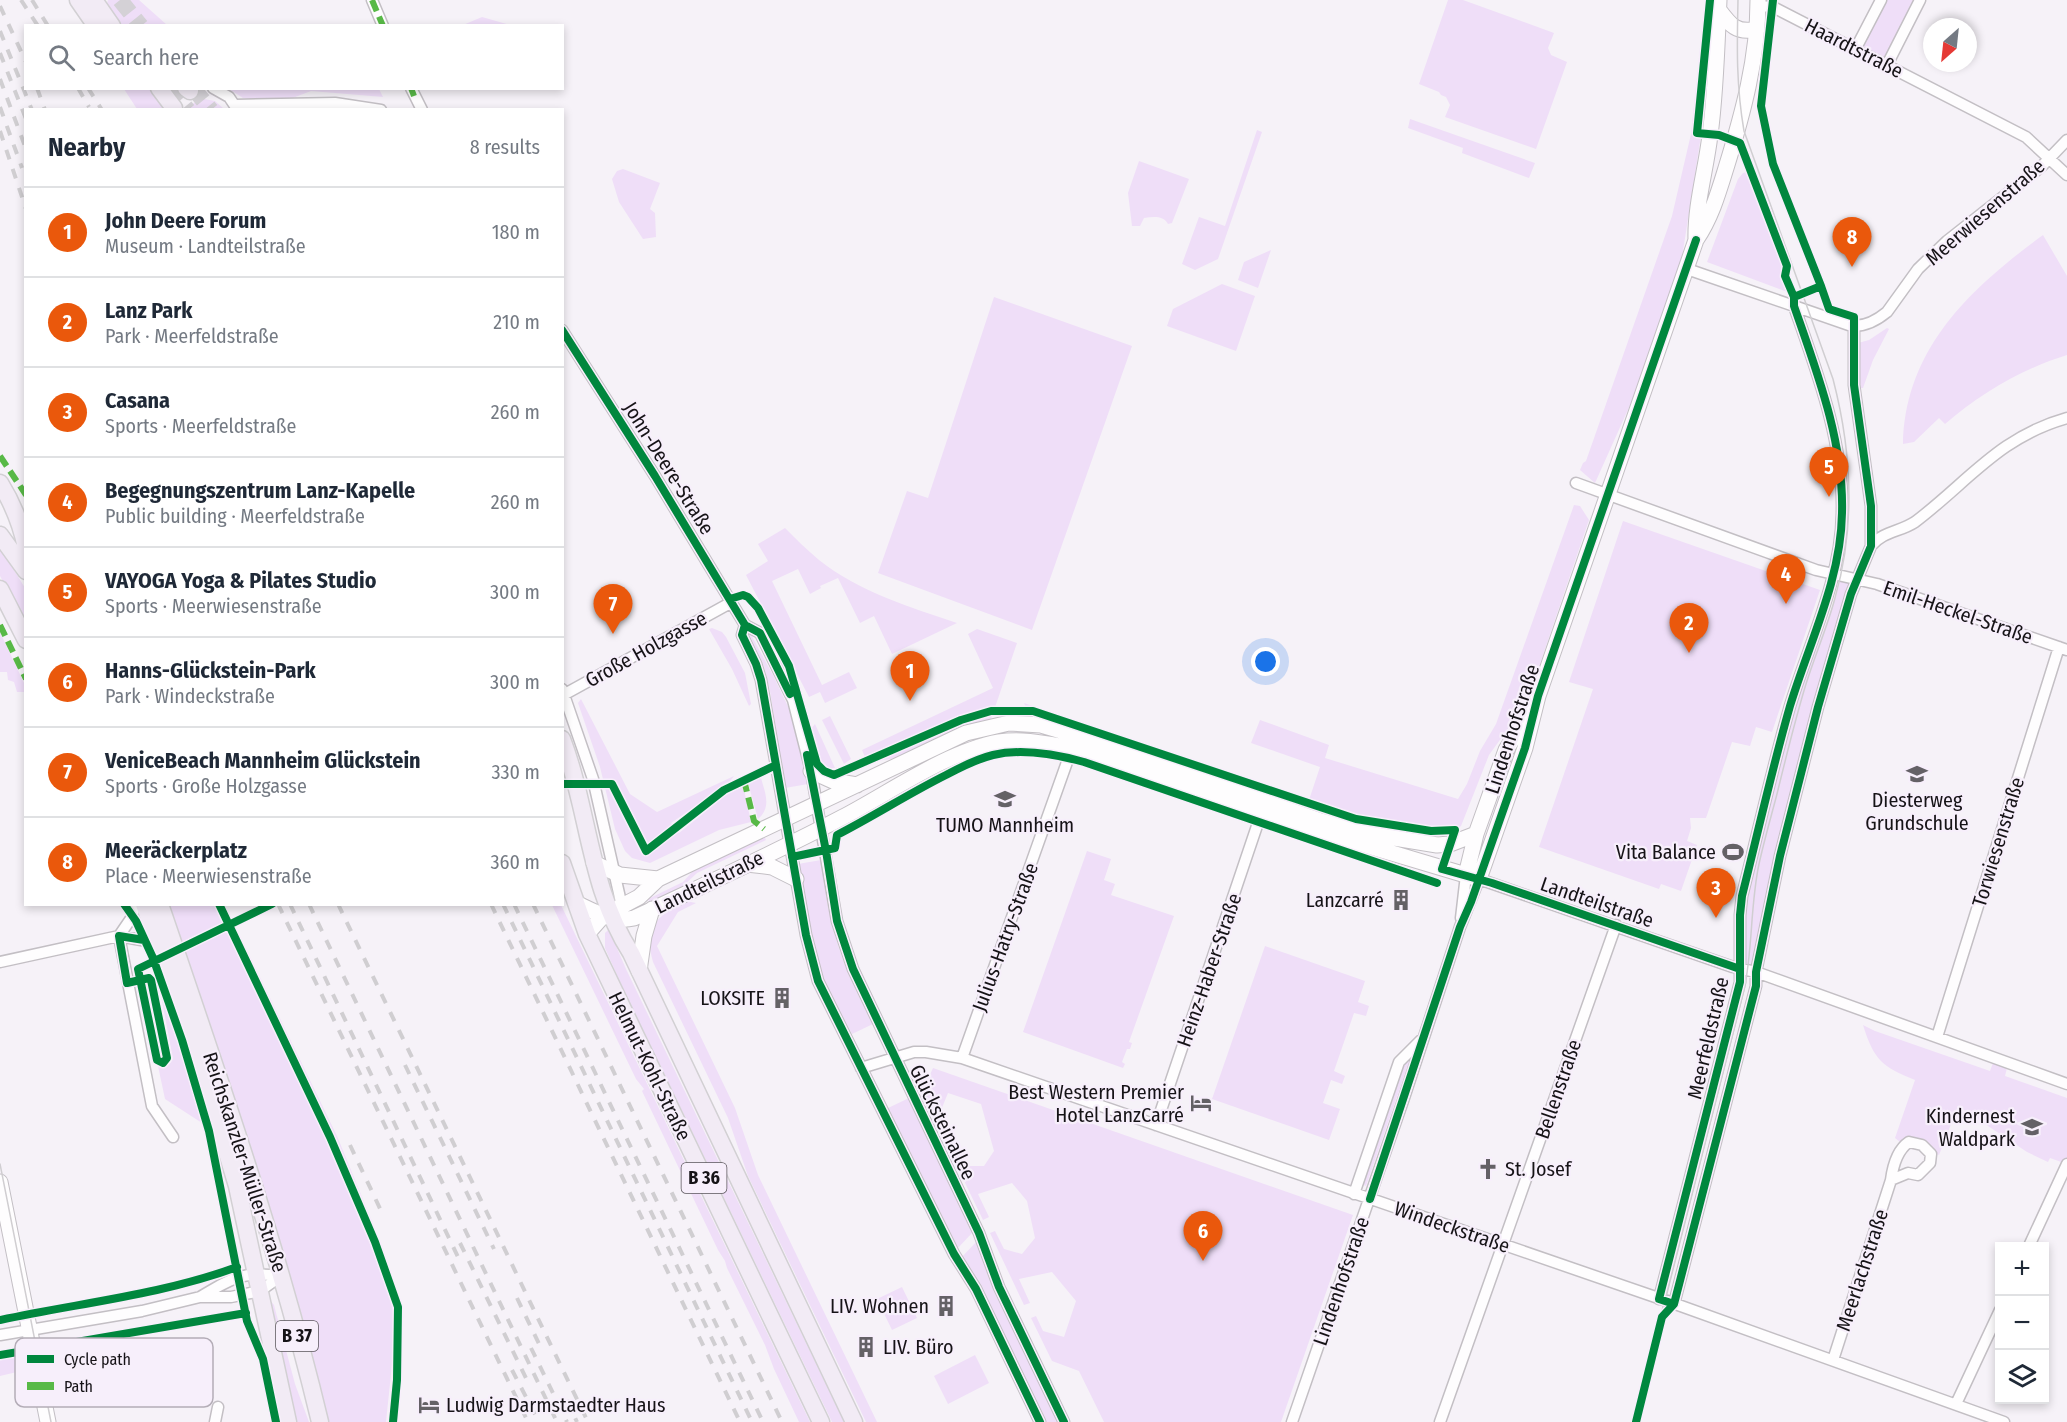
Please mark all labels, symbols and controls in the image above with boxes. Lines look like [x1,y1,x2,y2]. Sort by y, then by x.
street label: Haardtstraße [1801,13,1907,83]
north arrow [1923,18,1977,72]
search box [24,24,564,90]
icon: search [45,41,78,74]
text: Search here [93,44,199,71]
text: Nearby [48,132,125,163]
text: 8 results [470,135,540,159]
street label: Meerwiesenstraße [1921,154,2049,270]
text: John Deere Forum [105,207,266,234]
pin: 8 [1832,218,1872,267]
text: 1 [63,220,72,244]
text: 180 m [492,220,540,244]
text: Museum · Landteilstraße [105,234,306,258]
text: Lanz Park [105,297,192,324]
text: 2 [63,310,72,334]
text: 210 m [493,310,540,334]
text: Park · Meerfeldstraße [105,324,279,348]
text: Casana [105,387,170,414]
street label: John-Deere-Straße [619,397,719,539]
text: 3 [63,400,72,424]
text: 260 m [491,400,540,424]
text: Sports · Meerfeldstraße [105,414,296,438]
pin: 5 [1810,448,1848,497]
text: Begegnungszentrum Lanz-Kapelle [105,477,415,504]
text: 4 [62,490,73,514]
text: 260 m [491,490,540,514]
text: Public building · Meerfeldstraße [105,504,365,528]
pin: 4 [1766,554,1806,604]
text: VAYOGA Yoga & Pilates Studio [105,567,377,594]
street label: Emil-Heckel-Straße [1880,575,2036,649]
text: 5 [63,580,72,604]
text: 300 m [490,580,540,604]
pin: 7 [594,584,632,634]
text: Sports · Meerwiesenstraße [105,594,322,618]
pin: 2 [1670,604,1708,653]
street label: Große Holzgasse [581,606,711,692]
your location [1251,647,1280,676]
pin: 1 [890,652,930,701]
text: Hanns-Glückstein-Park [105,657,316,684]
street label: Lindenhofstraße [1480,661,1544,797]
text: 6 [62,670,73,694]
text: 300 m [490,670,540,694]
text: Park · Windeckstraße [105,684,275,708]
text: VeniceBeach Mannheim Glückstein [105,747,421,774]
text: 7 [63,760,72,784]
text: 330 m [491,760,540,784]
school or university icon: Diesterweg Grundschule [1905,762,1929,786]
text: Sports · Große Holzgasse [105,774,307,798]
street label: Torwiesenstraße [1967,774,2029,910]
school or university icon: TUMO Mannheim [993,787,1017,811]
place label: Diesterweg Grundschule [1865,788,1969,835]
place label: TUMO Mannheim [936,813,1074,837]
text: Meeräckerplatz [105,837,247,864]
place label: Vita Balance [1616,840,1716,864]
sports icon: Vita Balance [1721,840,1745,864]
street label: Landteilstraße [651,845,767,919]
text: 8 [62,850,73,874]
text: 360 m [491,850,540,874]
street label: Julius-Hatry-Straße [967,859,1043,1015]
text: Place · Meerwiesenstraße [105,864,312,888]
pin: 3 [1696,868,1736,918]
street label: Landteilstraße [1537,871,1657,933]
place label: Lanzcarré [1306,888,1384,912]
building icon: Lanzcarré [1389,888,1413,912]
street label: Heinz-Haber-Straße [1171,890,1247,1050]
street label: Meerfeldstraße [1682,975,1734,1101]
place label: LOKSITE [700,986,765,1010]
building icon: LOKSITE [770,986,794,1010]
street label: Helmut-Kohl-Straße [604,988,696,1144]
street label: Bellenstraße [1530,1036,1586,1142]
street label: Reichskanzler-Müller-Straße [198,1049,292,1275]
street label: Glücksteinallee [905,1061,981,1183]
place label: Best Western Premier Hotel LanzCarré [1008,1080,1184,1127]
hotel icon: Best Western Premier Hotel LanzCarré [1189,1091,1213,1115]
place label: Kindernest Waldpark [1926,1104,2016,1151]
school or university icon: Kindernest Waldpark [2020,1115,2044,1139]
church icon: St. Josef [1476,1157,1500,1181]
place label: St. Josef [1505,1157,1573,1181]
road number: B 36 [682,1163,726,1193]
street label: Windeckstraße [1391,1196,1513,1258]
street label: Meerlachstraße [1831,1206,1893,1334]
pin: 6 [1184,1212,1222,1261]
street label: Lindenhofstraße [1308,1213,1374,1349]
map controls [1995,1242,2049,1404]
button: + [1995,1242,2049,1296]
place label: LIV. Wohnen [830,1294,929,1318]
building icon: LIV. Wohnen [934,1294,958,1318]
button: − [1995,1296,2049,1350]
road number: B 37 [276,1321,318,1351]
building icon: LIV. Büro [854,1335,878,1359]
place label: LIV. Büro [883,1335,954,1359]
legend [15,1338,213,1407]
text: Cycle path [64,1350,131,1369]
button: layers [1995,1350,2049,1404]
text: Path [64,1377,93,1396]
hotel icon: Ludwig Darmstaedter Haus [417,1393,441,1417]
place label: Ludwig Darmstaedter Haus [446,1393,666,1417]

